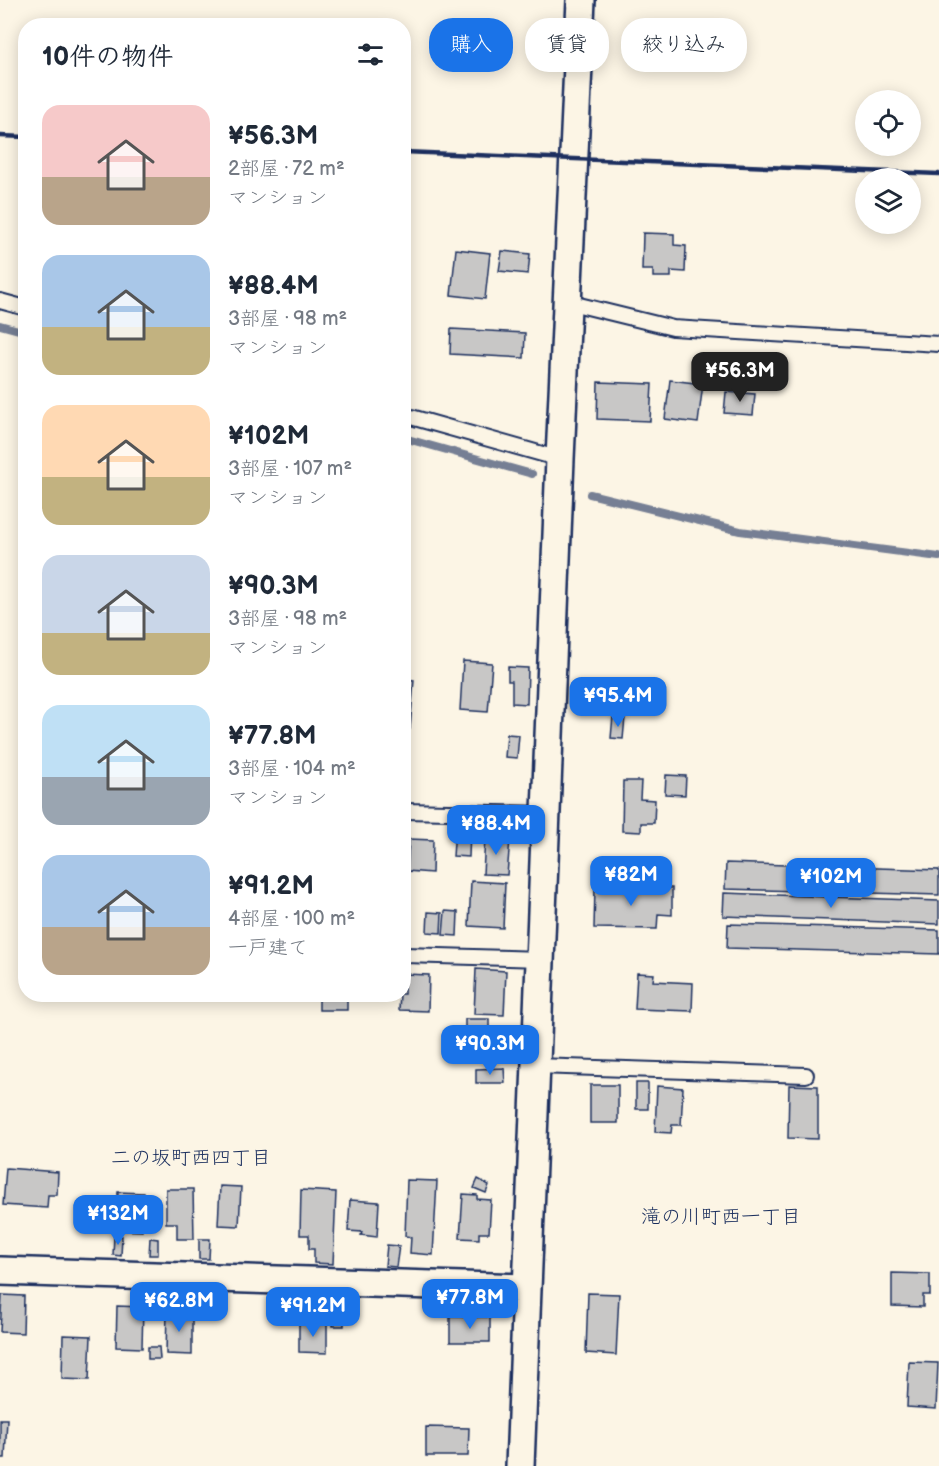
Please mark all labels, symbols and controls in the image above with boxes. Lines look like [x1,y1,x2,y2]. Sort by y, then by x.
chip: 購入 [429,18,513,72]
chip: 賃貸 [525,18,609,72]
chip: 絞り込み [621,18,747,72]
icon: filters [354,38,387,71]
text: 10件の物件 [42,42,173,73]
map controls [855,90,921,234]
button: locate [855,90,921,156]
text: ¥56.3M [228,121,318,152]
icon: home [90,129,162,201]
text: 2部屋 · 72 m² [228,157,345,181]
button: layers [855,168,921,234]
text: マンション [228,186,327,210]
text: ¥88.4M [228,271,319,302]
icon: home [90,279,162,351]
text: 3部屋 · 98 m² [228,307,347,331]
text: マンション [228,336,327,360]
pin: ¥56.3M [691,352,789,403]
text: ¥56.3M [705,359,775,383]
text: ¥102M [228,421,309,452]
icon: home [90,429,162,501]
text: 3部屋 · 107 m² [228,457,352,481]
text: マンション [228,486,327,510]
text: ¥90.3M [228,571,319,602]
icon: home [90,579,162,651]
text: 3部屋 · 98 m² [228,607,347,631]
text: マンション [228,636,327,660]
pin: ¥95.4M [569,677,667,728]
text: ¥95.4M [584,684,652,708]
text: ¥77.8M [228,721,316,752]
icon: home [90,729,162,801]
text: 3部屋 · 104 m² [228,757,356,781]
text: マンション [228,786,327,810]
pin: ¥88.4M [447,805,545,856]
text: ¥88.4M [461,812,531,836]
pin: ¥82M [595,856,667,907]
pin: ¥102M [789,858,873,909]
text: ¥82M [604,863,658,887]
text: ¥102M [800,865,862,889]
text: ¥91.2M [228,871,314,902]
icon: home [90,879,162,951]
text: 4部屋 · 100 m² [228,907,355,931]
text: 一戸建て [228,936,308,960]
pin: ¥90.3M [441,1025,539,1076]
text: ¥90.3M [455,1032,525,1056]
district label: 二の坂町西四丁目 [111,1146,271,1170]
pin: ¥132M [76,1195,160,1246]
text: ¥132M [87,1202,149,1226]
district label: 滝の川町西一丁目 [641,1205,801,1229]
pin: ¥77.8M [421,1279,519,1330]
pin: ¥62.8M [130,1282,228,1333]
text: ¥77.8M [436,1286,504,1310]
pin: ¥91.2M [264,1287,362,1338]
text: ¥62.8M [144,1289,214,1313]
text: ¥91.2M [280,1294,346,1318]

